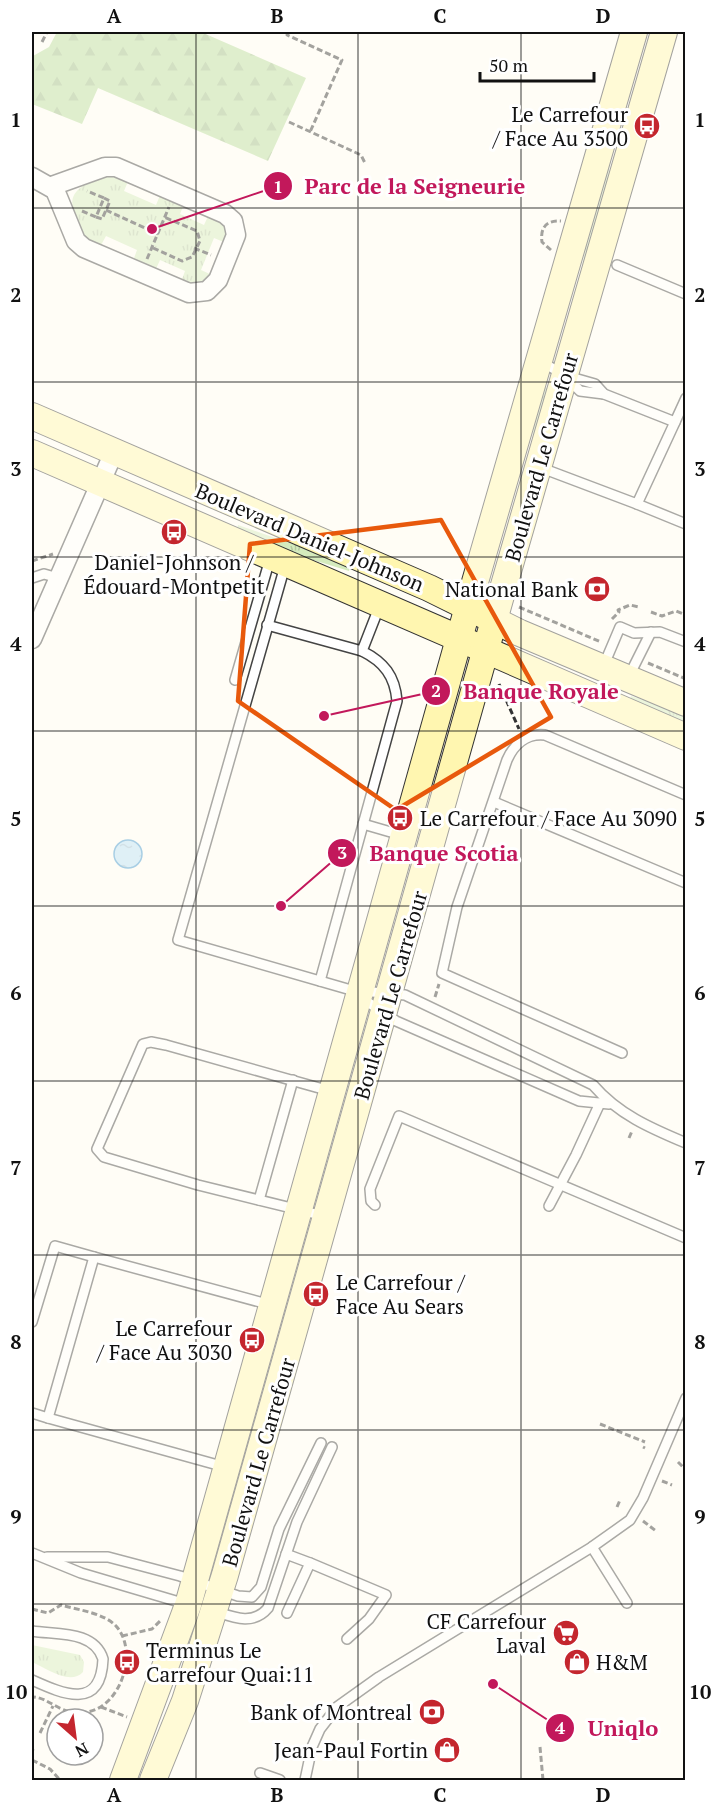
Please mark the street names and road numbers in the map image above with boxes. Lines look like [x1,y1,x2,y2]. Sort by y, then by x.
street label: Boulevard Le Carrefour [498,349,584,565]
street label: Boulevard Daniel-Johnson [191,476,429,598]
street label: Boulevard Le Carrefour [347,887,433,1103]
street label: Boulevard Le Carrefour [215,1354,301,1570]

